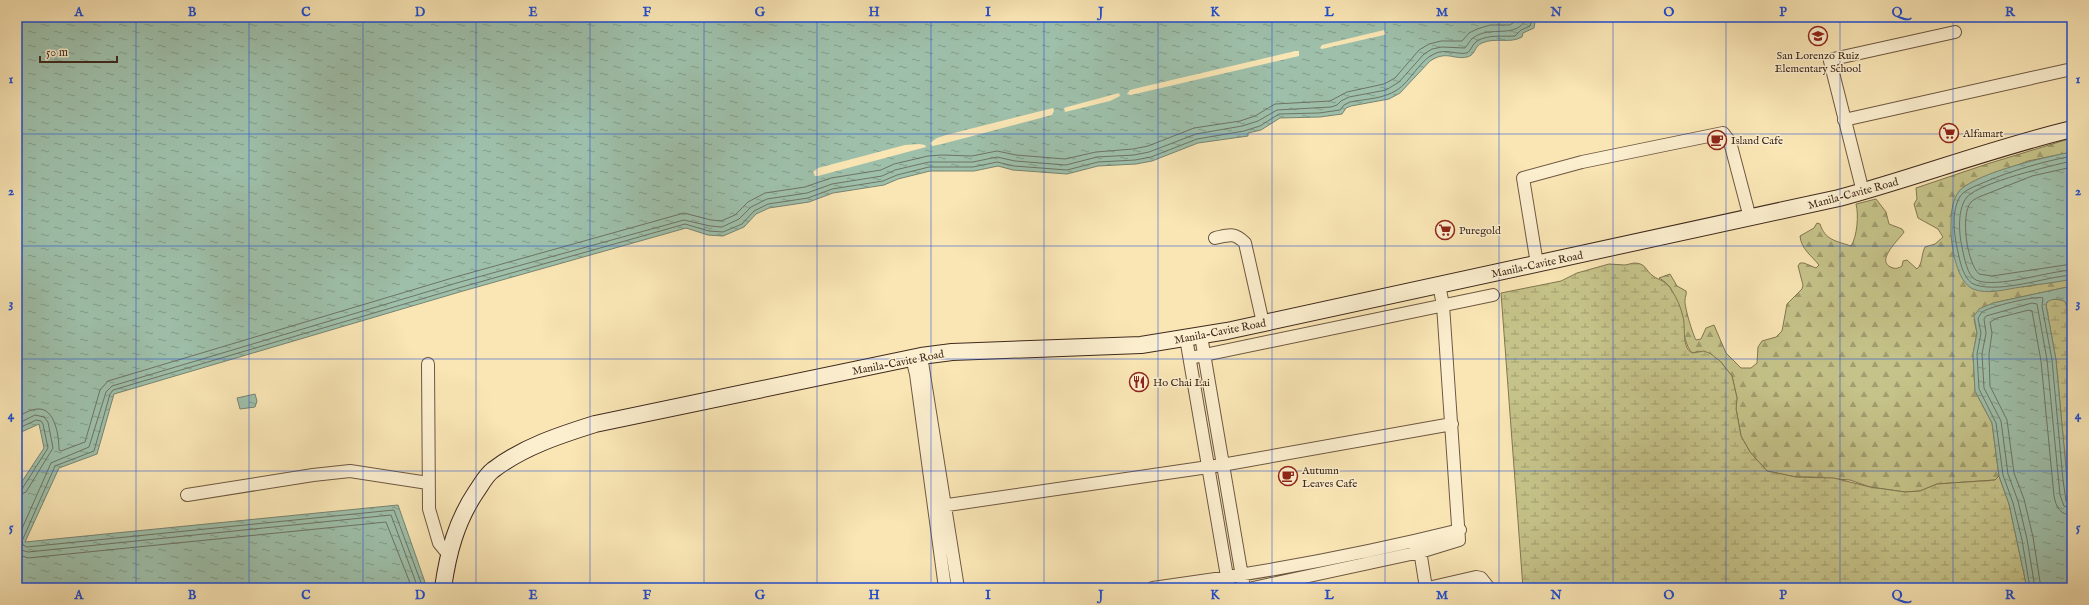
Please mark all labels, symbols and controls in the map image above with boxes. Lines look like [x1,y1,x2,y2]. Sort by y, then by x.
text: A [74,4,85,21]
text: B [188,4,197,21]
text: C [301,4,311,21]
text: D [415,4,426,21]
text: E [528,4,538,21]
text: F [643,4,652,21]
text: G [755,4,766,21]
text: H [868,4,880,21]
text: I [985,4,991,21]
text: J [1096,4,1104,21]
text: K [1210,4,1220,21]
text: L [1323,4,1334,21]
text: M [1436,4,1449,21]
text: N [1549,4,1562,21]
text: O [1664,4,1675,21]
text: P [1779,4,1787,21]
text: Q [1892,4,1912,21]
text: R [2005,4,2016,21]
school or university icon: San Lorenzo Ruiz Elementary School [1807,25,1829,47]
scale bar [40,38,117,64]
text: 50 m [46,45,68,60]
place label: San Lorenzo Ruiz Elementary School [1775,49,1861,76]
text: 1 [9,71,14,88]
text: 1 [2076,71,2081,88]
supermarket icon: Alfamart [1938,122,1960,144]
place label: Alfamart [1962,127,2003,141]
cafe icon: Island Cafe [1706,129,1728,151]
place label: Island Cafe [1731,134,1783,148]
street label: Manila-Cavite Road [1806,175,1900,213]
text: 2 [8,183,14,200]
text: 2 [2075,183,2081,200]
supermarket icon: Puregold [1434,219,1456,241]
place label: Puregold [1459,224,1501,238]
street label: Manila-Cavite Road [1490,248,1584,282]
text: 3 [9,295,14,312]
text: 3 [2076,295,2081,312]
street label: Manila-Cavite Road [1173,316,1267,348]
street label: Manila-Cavite Road [851,347,945,379]
restaurant icon: Ho Chai Lai [1128,371,1150,393]
place label: Ho Chai Lai [1153,376,1210,390]
text: 4 [8,407,15,424]
text: 4 [2075,407,2082,424]
place label: Autumn Leaves Cafe [1301,464,1357,491]
cafe icon: Autumn Leaves Cafe [1277,465,1299,487]
text: 5 [9,519,14,536]
text: 5 [2076,519,2081,536]
text: A [74,587,85,604]
text: B [188,587,197,604]
text: C [301,587,311,604]
text: D [415,587,426,604]
text: E [528,587,538,604]
text: F [643,587,652,604]
text: G [755,587,766,604]
text: H [868,587,880,604]
text: I [985,587,991,604]
text: J [1096,587,1104,604]
text: K [1210,587,1220,604]
text: L [1323,587,1334,604]
text: M [1436,587,1449,604]
text: N [1549,587,1562,604]
text: O [1664,587,1675,604]
text: P [1779,587,1787,604]
text: Q [1892,587,1912,604]
text: R [2005,587,2016,604]

